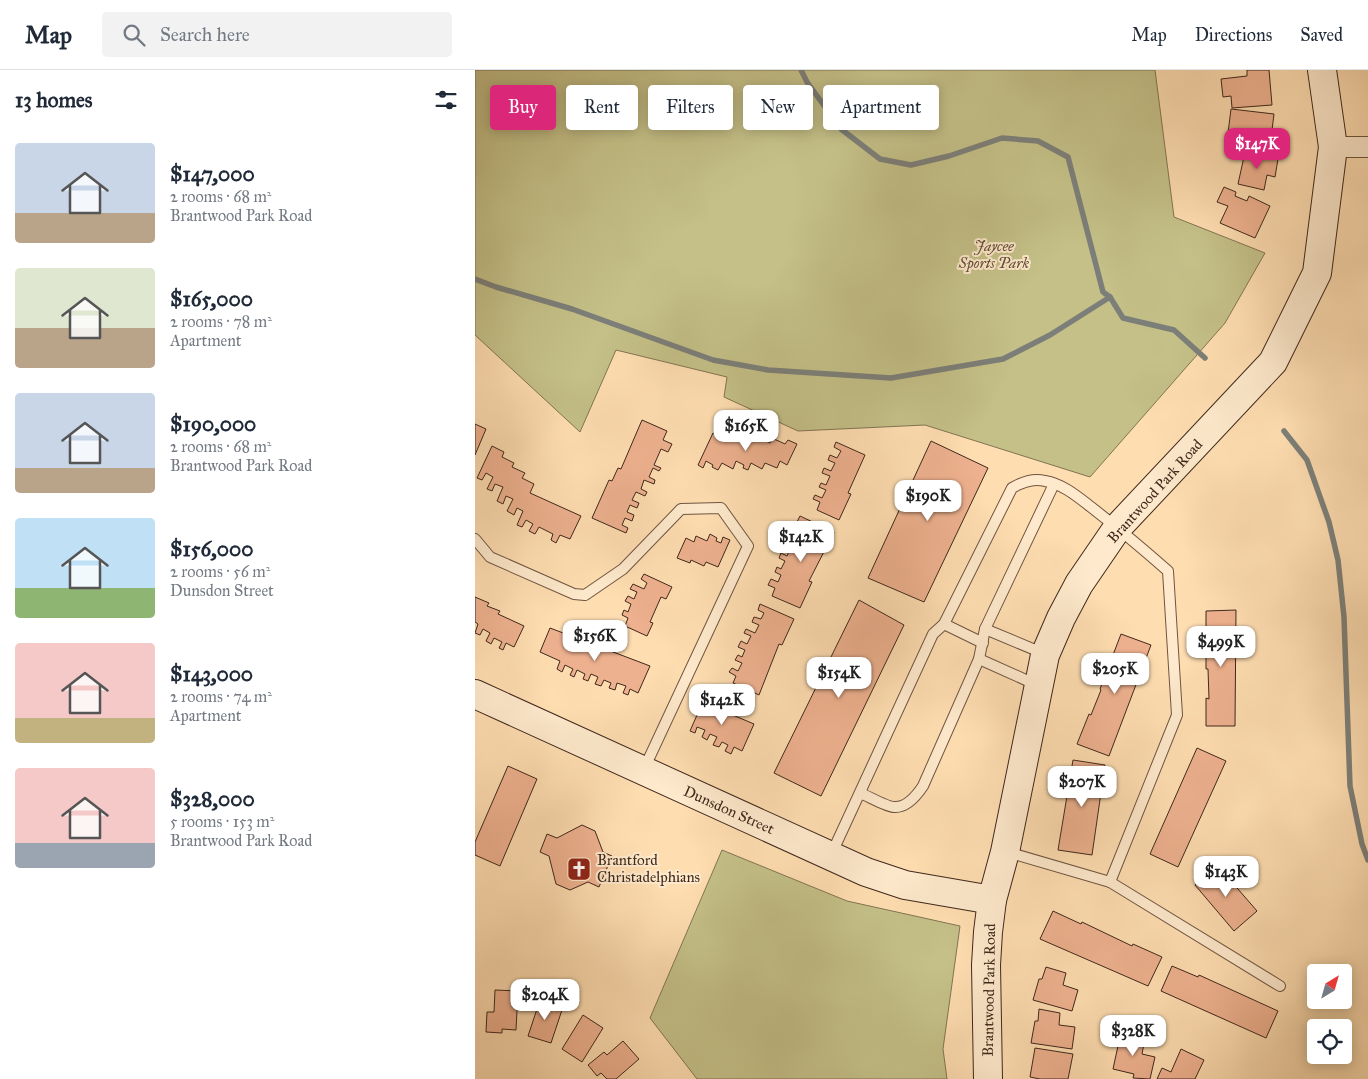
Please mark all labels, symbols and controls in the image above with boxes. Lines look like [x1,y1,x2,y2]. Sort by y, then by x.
search box [102,12,452,57]
text: Map [25,20,72,50]
icon: search [120,21,148,49]
text: Search here [160,23,250,46]
text: Map [1131,24,1167,46]
text: Directions [1195,24,1272,46]
text: Saved [1300,24,1343,46]
chip: Buy [490,85,556,130]
chip: Rent [566,85,638,130]
chip: Filters [648,85,733,130]
chip: New [743,85,813,130]
chip: Apartment [823,85,939,130]
icon: filters [432,86,460,114]
text: 13 homes [15,87,92,113]
pin: $147K [1222,128,1292,170]
text: $147K [1235,134,1279,153]
text: $147,000 [170,161,255,187]
icon: home [55,163,115,223]
text: 2 rooms · 68 m² [170,187,271,206]
text: Brantwood Park Road [170,206,312,225]
park label: Jaycee Sports Park [958,237,1029,273]
text: $165,000 [170,286,253,312]
icon: home [55,288,115,348]
text: 2 rooms · 78 m² [170,312,272,331]
text: Apartment [170,331,242,350]
pin: $165K [711,410,781,452]
text: $190,000 [170,411,256,437]
icon: home [55,413,115,473]
text: $165K [725,416,767,435]
street label: Brantwood Park Road [1104,435,1207,547]
text: 2 rooms · 68 m² [170,437,271,456]
text: Brantwood Park Road [170,456,312,475]
pin: $190K [893,480,963,522]
text: $190K [905,486,951,505]
pin: $142K [766,520,836,563]
text: $142K [779,527,823,546]
text: $156,000 [170,536,253,562]
icon: home [55,538,115,598]
text: 2 rooms · 56 m² [170,562,270,581]
text: Dunsdon Street [170,581,274,600]
pin: $156K [560,620,630,662]
text: $156K [574,626,616,645]
pin: $499K [1186,626,1256,668]
text: $499K [1197,632,1245,651]
pin: $205K [1080,652,1150,695]
pin: $154K [804,656,874,699]
text: $205K [1092,659,1138,678]
text: $143,000 [170,661,253,687]
icon: home [55,663,115,723]
text: $154K [817,663,861,682]
pin: $142K [687,684,757,726]
text: 2 rooms · 74 m² [170,687,272,706]
text: $142K [700,690,744,709]
text: Apartment [170,706,242,725]
pin: $207K [1047,766,1117,808]
text: $207K [1059,772,1105,791]
street label: Dunsdon Street [681,782,778,838]
text: $328,000 [170,786,255,812]
icon: home [55,788,115,848]
text: 5 rooms · 153 m² [170,812,274,831]
text: Brantwood Park Road [170,831,312,850]
place label: Brantford Christadelphians [597,851,700,886]
church icon: Brantford Christadelphians [566,856,592,882]
pin: $143K [1191,856,1261,898]
text: $143K [1205,862,1247,881]
street label: Brantwood Park Road [979,923,999,1057]
north arrow [1307,964,1353,1009]
map controls [1307,964,1352,1064]
pin: $204K [510,978,580,1021]
text: $204K [521,985,569,1004]
pin: $328K [1098,1014,1168,1057]
button: locate [1307,1019,1352,1064]
text: $328K [1111,1021,1155,1040]

